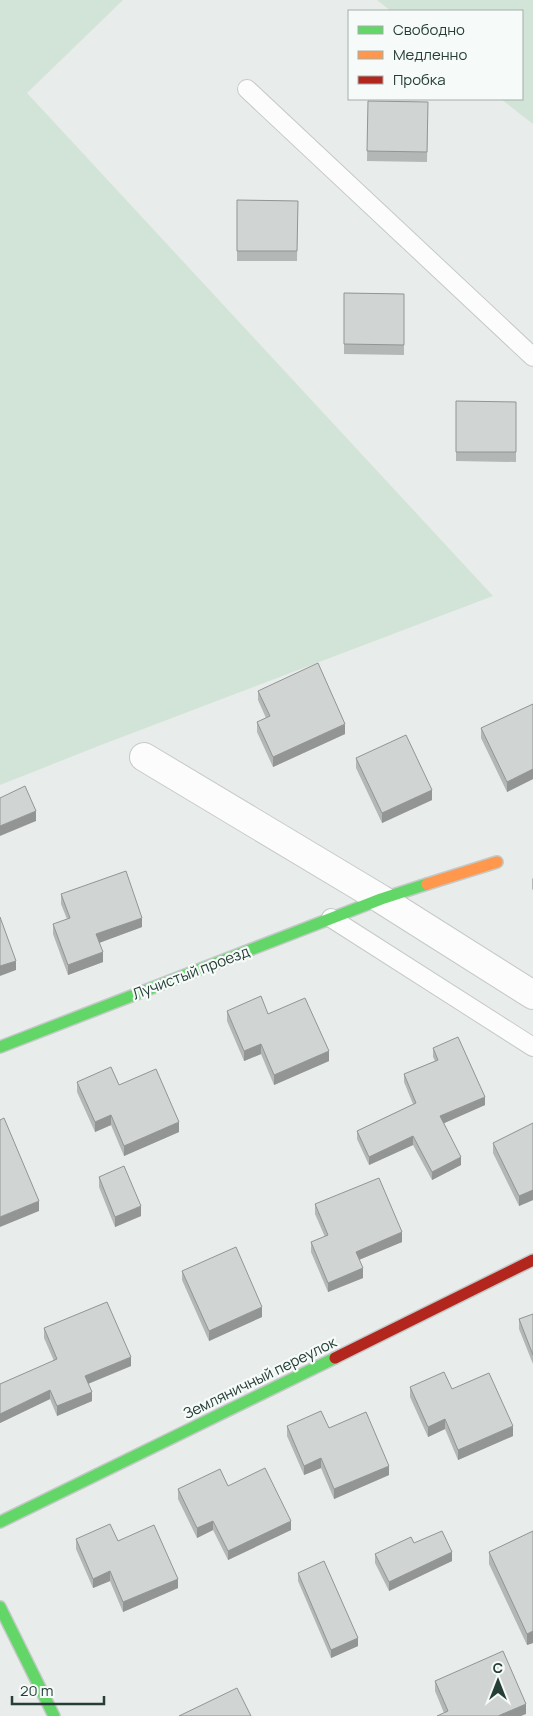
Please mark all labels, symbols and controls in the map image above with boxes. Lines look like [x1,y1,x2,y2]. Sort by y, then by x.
legend [348,10,523,100]
text: Свободно [393,19,465,40]
text: Медленно [393,44,467,65]
text: Пробка [393,69,446,90]
street label: Лучистый проезд [129,941,252,1005]
street label: Земляничный переулок [180,1331,340,1424]
north arrow [473,1656,523,1706]
text: С [493,1658,503,1677]
scale bar [12,1674,105,1706]
text: 20 m [20,1680,53,1701]

